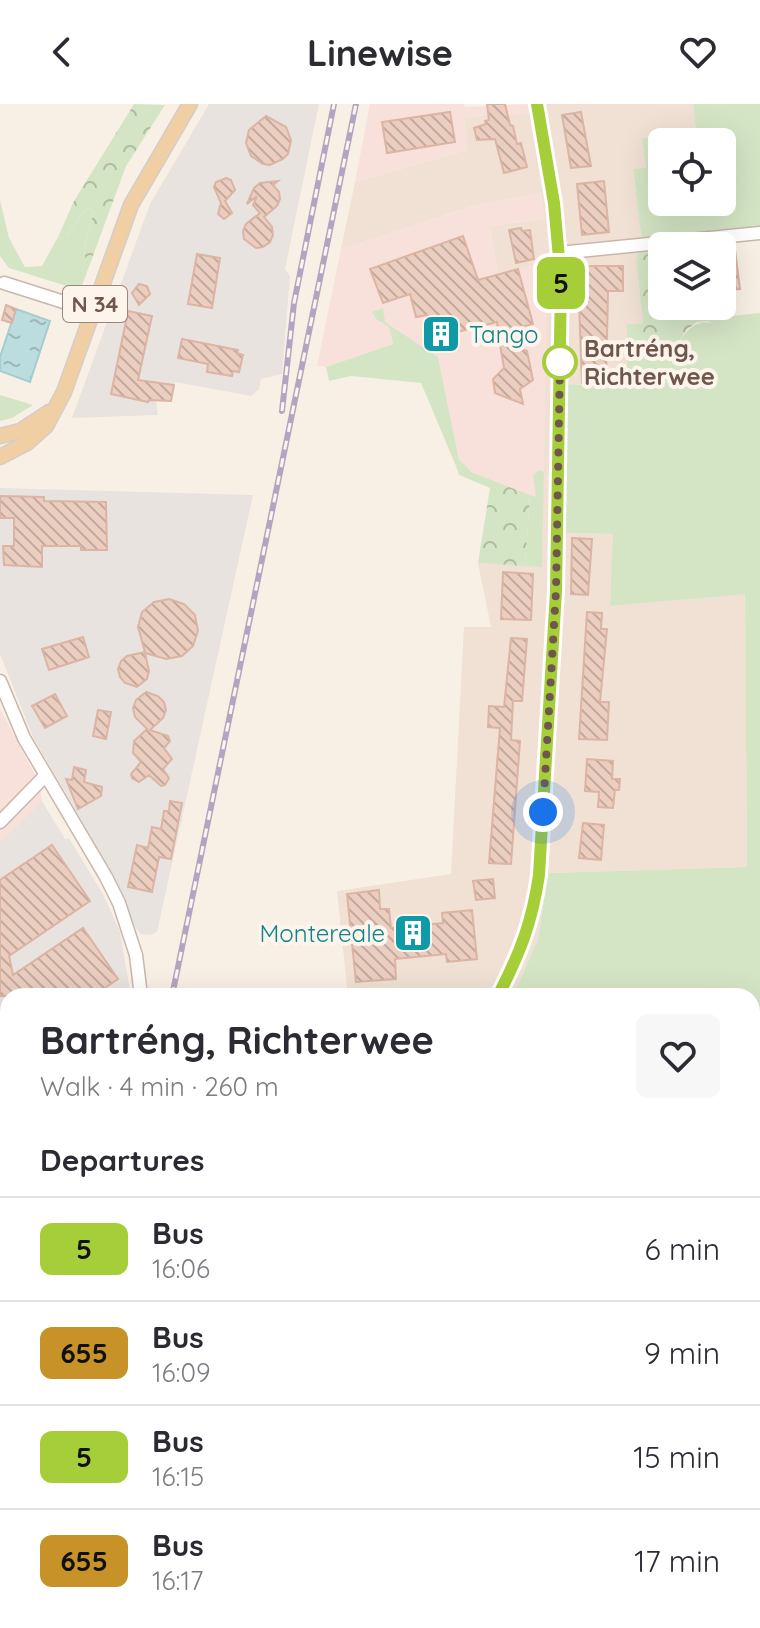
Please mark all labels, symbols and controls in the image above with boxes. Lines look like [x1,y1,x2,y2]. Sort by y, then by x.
icon: back [40,30,84,74]
text: Linewise [307,30,453,75]
icon: heart [676,30,720,74]
map controls [648,128,736,320]
button: locate [648,128,736,216]
button: layers [648,232,736,320]
line badge: 5 [535,257,587,309]
text: 5 [553,265,569,300]
road number: N 34 [63,286,127,322]
building icon: Tango [420,313,462,355]
place label: Tango [469,319,539,349]
place label: Bartréng, Richterwee [584,333,715,391]
marker: Bartréng, Richterwee [543,345,577,379]
your location [523,792,563,832]
building icon: Montereale [392,912,434,954]
place label: Montereale [259,918,385,948]
button: heart [636,1014,720,1098]
text: Bartréng, Richterwee [40,1016,434,1064]
text: Walk · 4 min · 260 m [40,1070,279,1103]
text: Departures [40,1141,205,1179]
text: Bus [152,1214,204,1252]
text: 6 min [645,1230,720,1268]
text: 5 [76,1231,92,1266]
text: 16:06 [152,1252,210,1285]
text: Bus [152,1318,204,1356]
text: 9 min [644,1334,720,1372]
text: 655 [60,1335,108,1370]
text: 16:09 [152,1356,210,1389]
text: Bus [152,1422,204,1460]
text: 15 min [633,1438,720,1476]
text: 5 [76,1439,92,1474]
text: 16:15 [152,1460,204,1493]
text: Bus [152,1526,204,1564]
text: 17 min [634,1542,720,1580]
text: 655 [60,1543,108,1578]
text: 16:17 [152,1564,203,1597]

